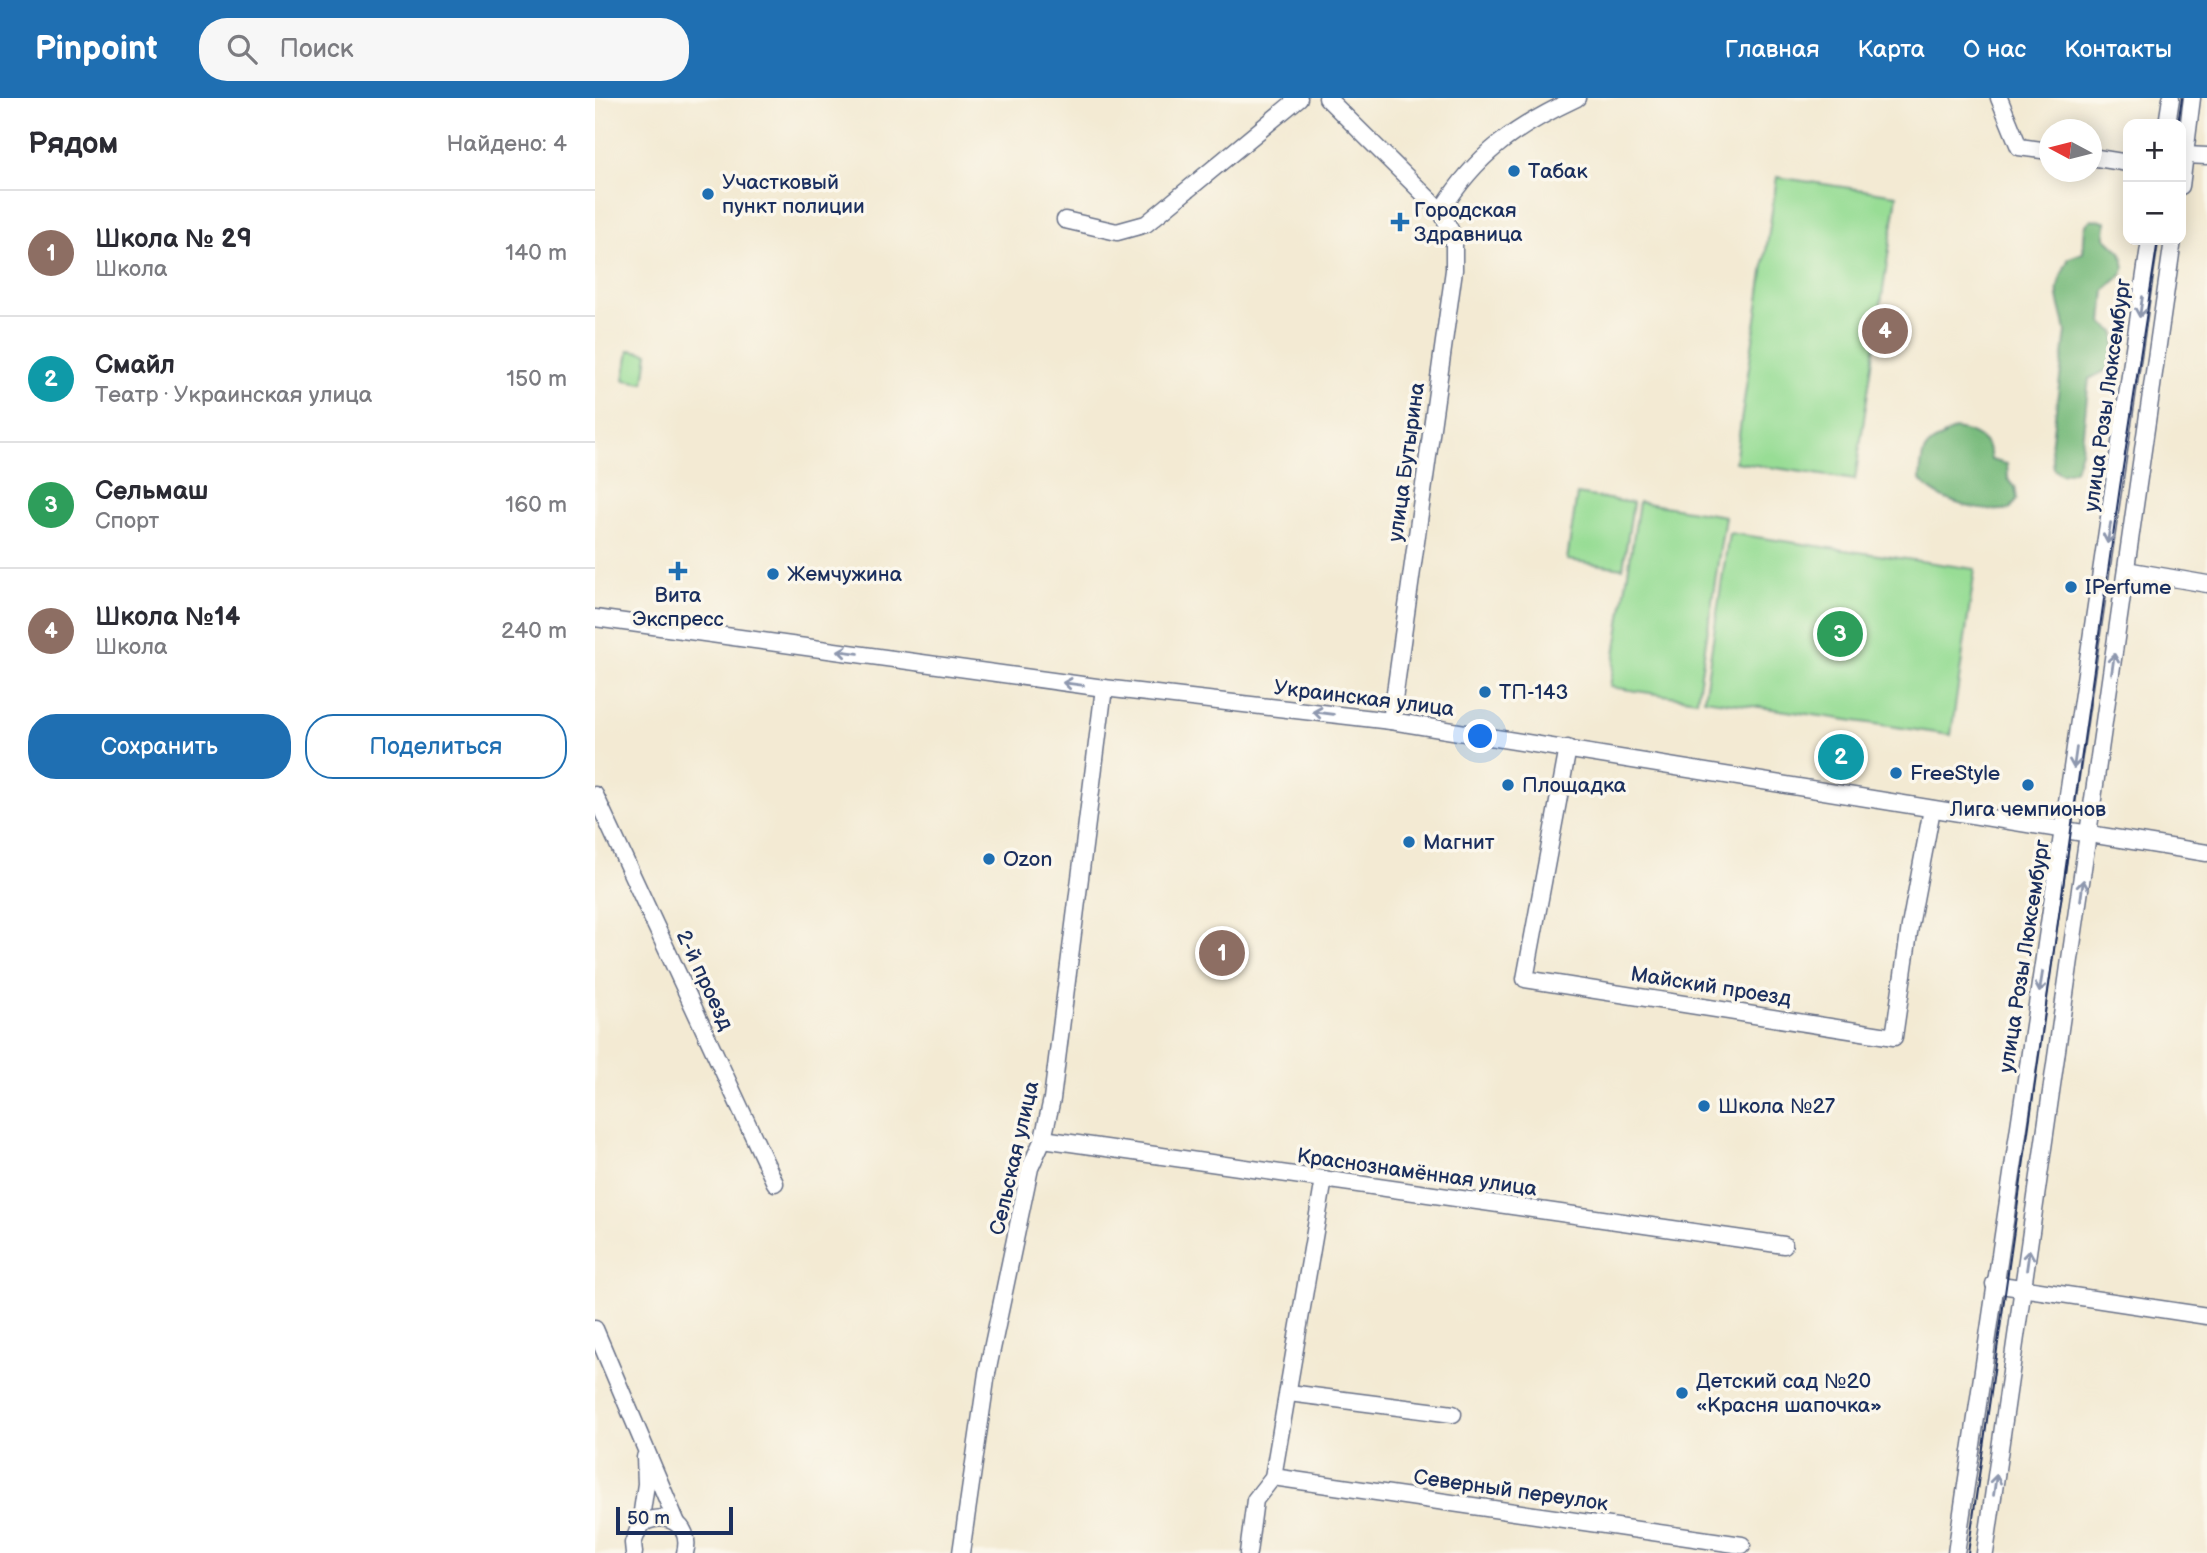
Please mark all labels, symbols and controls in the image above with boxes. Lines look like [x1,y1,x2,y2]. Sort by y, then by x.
search box [199,18,689,81]
text: Pinpoint [35,29,157,69]
icon: search [223,30,261,68]
text: Поиск [279,34,354,65]
text: Главная [1725,35,1819,64]
text: Карта [1857,35,1925,64]
text: О нас [1963,35,2026,64]
text: Контакты [2064,35,2172,64]
north arrow [2039,119,2102,182]
map controls [2123,119,2186,245]
button: + [2123,119,2186,182]
text: Рядом [28,126,118,162]
text: Найдено: 4 [447,130,567,158]
place label: Табак [1528,159,1588,184]
marker: Табак [1506,163,1522,179]
place label: Участковый пункт полиции [722,170,865,219]
button: − [2123,182,2186,245]
marker: Участковый пункт полиции [700,186,716,202]
place label: Городская Здравница [1414,198,1523,247]
marker: Городская Здравница [1392,214,1408,230]
text: Школа № 29 [95,224,252,255]
text: 1 [46,239,56,267]
text: 140 m [505,239,567,267]
text: Школа [95,255,168,283]
street label: улица Розы Люксембург [2079,277,2136,513]
one-way arrow [2134,295,2147,318]
pin: 4 [1862,305,1908,357]
text: Смайл [95,350,175,381]
text: 2 [44,365,58,393]
text: 150 m [506,365,567,393]
street label: улица Бутырина [1383,380,1430,543]
text: Театр · Украинская улица [95,381,372,409]
text: Сельмаш [95,476,208,507]
text: 3 [44,491,58,519]
text: 160 m [505,491,567,519]
text: Спорт [95,507,159,535]
one-way arrow [2102,521,2115,543]
place label: Жемчужина [787,562,903,587]
marker: Вита Экспресс [670,563,686,579]
marker: Жемчужина [765,566,781,582]
place label: IPerfume [2085,575,2172,600]
marker: IPerfume [2063,579,2079,595]
place label: Вита Экспресс [632,583,724,632]
text: Школа №14 [95,602,240,633]
pin: 3 [1817,608,1863,660]
text: 4 [44,617,58,645]
text: 240 m [501,617,567,645]
text: Школа [95,633,168,661]
one-way arrow [837,645,860,658]
one-way arrow [2106,654,2119,676]
street label: Украинская улица [1272,675,1456,722]
one-way arrow [1062,677,1085,690]
place label: ТП-143 [1499,680,1568,705]
marker: ТП-143 [1477,684,1493,700]
one-way arrow [1313,707,1335,720]
button: Сохранить [28,714,291,779]
button: Поделиться [305,714,567,779]
your location [1463,719,1497,753]
pin: 2 [1818,731,1864,783]
one-way arrow [2068,746,2081,768]
place label: FreeStyle [1910,761,2000,786]
marker: FreeStyle [1888,765,1904,781]
place label: Площадка [1522,773,1627,798]
marker: Площадка [1500,777,1516,793]
marker: Лига чемпионов [2020,777,2036,793]
place label: Лига чемпионов [1949,797,2106,822]
place label: Магнит [1423,830,1495,855]
marker: Магнит [1401,834,1417,850]
street label: улица Розы Люксембург [1994,838,2055,1074]
place label: Ozon [1003,847,1052,872]
marker: Ozon [981,851,997,867]
one-way arrow [2076,879,2089,902]
street label: 2-й проезд [671,926,739,1034]
pin: 1 [1199,927,1245,979]
street label: Майский проезд [1629,961,1793,1012]
one-way arrow [2034,971,2047,993]
street label: Сельская улица [985,1078,1044,1238]
place label: Школа №27 [1718,1094,1836,1119]
marker: Школа №27 [1696,1098,1712,1114]
street label: Краснознамённая улица [1295,1143,1539,1202]
one-way arrow [2022,1250,2035,1272]
place label: Детский сад №20 «Красня шапочка» [1696,1369,1882,1418]
marker: Детский сад №20 «Красня шапочка» [1674,1385,1690,1401]
street label: Северный переулок [1412,1464,1610,1517]
one-way arrow [1989,1475,2002,1497]
scale bar [616,1504,733,1536]
text: 50 m [627,1507,670,1530]

